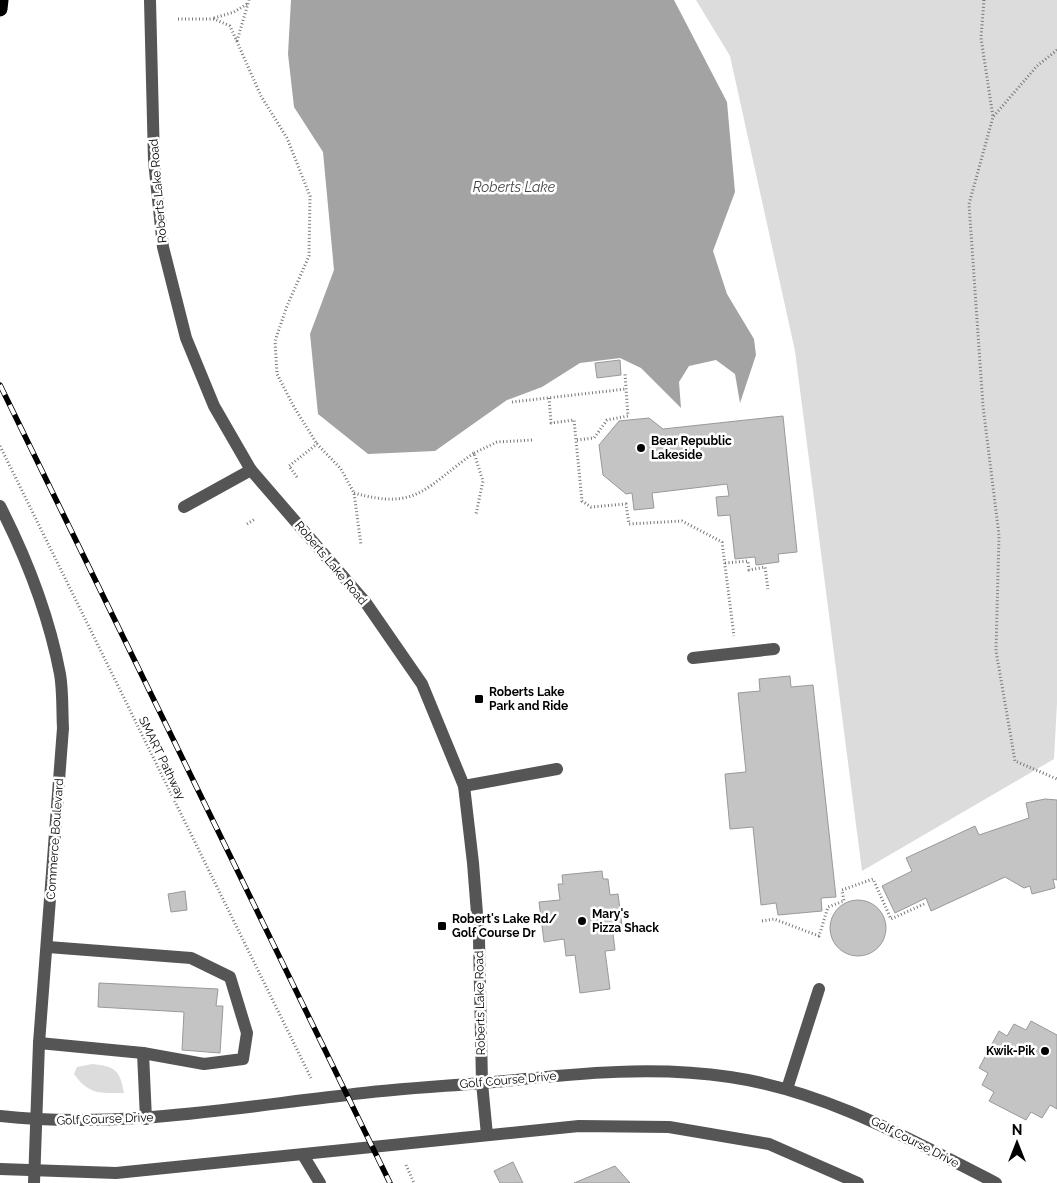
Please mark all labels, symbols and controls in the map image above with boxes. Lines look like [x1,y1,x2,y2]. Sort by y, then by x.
street label: Roberts Lake Road [146,138,170,244]
water label: Roberts Lake [473,179,556,195]
place label: Bear Republic Lakeside [651,434,732,462]
marker: Bear Republic Lakeside [635,442,647,454]
street label: Roberts Lake Road [292,518,370,608]
place label: Roberts Lake Park and Ride [489,685,568,713]
marker: Roberts Lake Park and Ride [473,693,485,705]
street label: SMART Pathway [136,714,188,802]
street label: Commerce Boulevard [44,778,66,900]
place label: Mary's Pizza Shack [592,907,659,935]
place label: Robert's Lake Rd/ Golf Course Dr [452,912,557,940]
marker: Mary's Pizza Shack [576,915,588,927]
marker: Robert's Lake Rd/ Golf Course Dr [436,920,448,932]
street label: Roberts Lake Road [472,950,488,1056]
place label: Kwik-Pik [986,1044,1035,1058]
marker: Kwik-Pik [1039,1045,1051,1057]
street label: Golf Course Drive [459,1069,557,1091]
street label: Golf Course Drive [56,1110,154,1128]
street label: Golf Course Drive [869,1114,961,1170]
north arrow [992,1118,1042,1168]
text: N [1012,1122,1022,1138]

